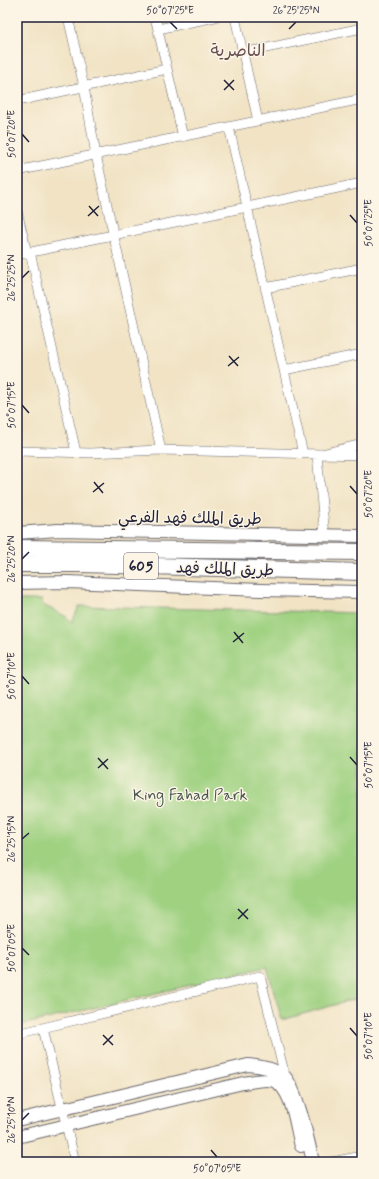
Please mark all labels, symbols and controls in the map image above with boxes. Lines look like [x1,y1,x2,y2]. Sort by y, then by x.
text: 50°07'25"E [146,4,194,18]
text: 26°25'25"N [273,4,320,18]
district label: الناصرية [210,40,266,62]
text: 50°07'20"E [5,110,19,158]
text: 50°07'25"E [362,199,376,247]
text: 26°25'25"N [5,254,19,301]
text: 50°07'15"E [5,381,19,429]
text: 50°07'20"E [362,470,376,518]
street label: طريق الملك فهد الفرعي [118,507,262,533]
text: 26°25'20"N [5,535,19,583]
road number: 605 [124,553,158,579]
street label: طريق الملك فهد [175,557,274,582]
text: 50°07'10"E [5,652,19,700]
text: 50°07'15"E [362,741,376,789]
park label: King Fahad Park [133,785,247,807]
text: 26°25'15"N [5,816,19,862]
text: 50°07'05"E [5,924,19,972]
text: 50°07'10"E [362,1012,376,1060]
text: 26°25'10"N [5,1096,19,1143]
text: 50°07'05"E [193,1162,241,1176]

